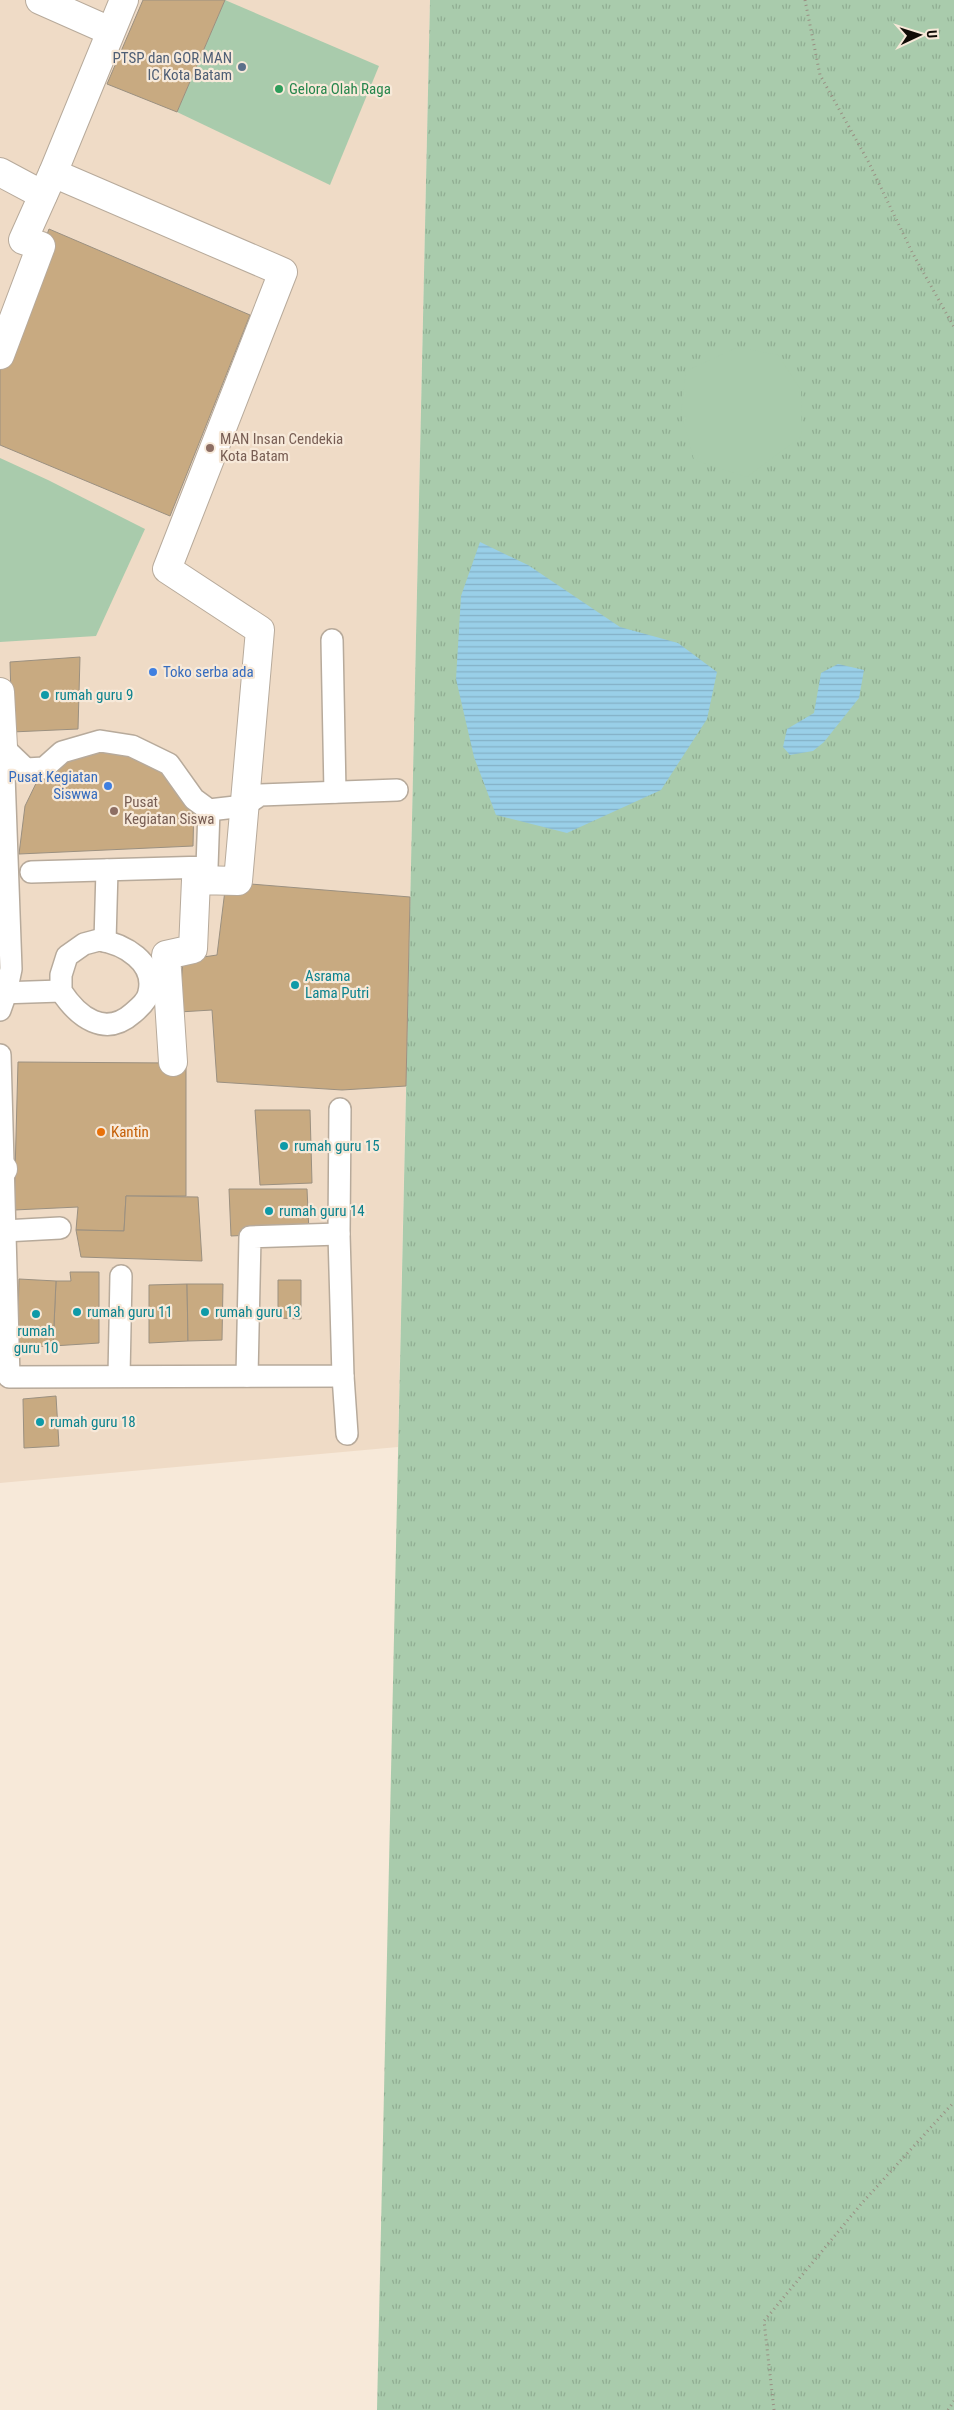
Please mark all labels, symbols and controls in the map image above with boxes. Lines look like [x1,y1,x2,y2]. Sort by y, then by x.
north arrow [894,10,944,60]
text: U [924,30,940,39]
place label: PTSP dan GOR MAN IC Kota Batam [112,49,232,84]
marker: PTSP dan GOR MAN IC Kota Batam [236,61,248,73]
place label: Gelora Olah Raga [289,80,391,98]
marker: Gelora Olah Raga [273,83,285,95]
place label: MAN Insan Cendekia Kota Batam [220,430,343,465]
marker: MAN Insan Cendekia Kota Batam [204,442,216,454]
place label: Toko serba ada [163,663,254,681]
marker: Toko serba ada [147,666,159,678]
place label: rumah guru 9 [55,686,133,704]
marker: rumah guru 9 [39,689,51,701]
place label: Pusat Kegiatan Siswwa [9,768,98,803]
marker: Pusat Kegiatan Siswwa [102,780,114,792]
place label: Pusat Kegiatan Siswa [124,793,214,828]
marker: Pusat Kegiatan Siswa [108,805,120,817]
place label: Asrama Lama Putri [305,967,369,1002]
marker: Asrama Lama Putri [289,979,301,991]
place label: Kantin [111,1123,149,1141]
marker: Kantin [95,1126,107,1138]
place label: rumah guru 15 [294,1137,380,1155]
marker: rumah guru 15 [278,1140,290,1152]
place label: rumah guru 14 [279,1202,365,1220]
marker: rumah guru 14 [263,1205,275,1217]
place label: rumah guru 11 [87,1303,173,1321]
place label: rumah guru 13 [215,1303,301,1321]
marker: rumah guru 11 [71,1306,83,1318]
marker: rumah guru 13 [199,1306,211,1318]
marker: rumah guru 10 [30,1308,42,1320]
place label: rumah guru 10 [14,1322,58,1357]
place label: rumah guru 18 [50,1413,136,1431]
marker: rumah guru 18 [34,1416,46,1428]

